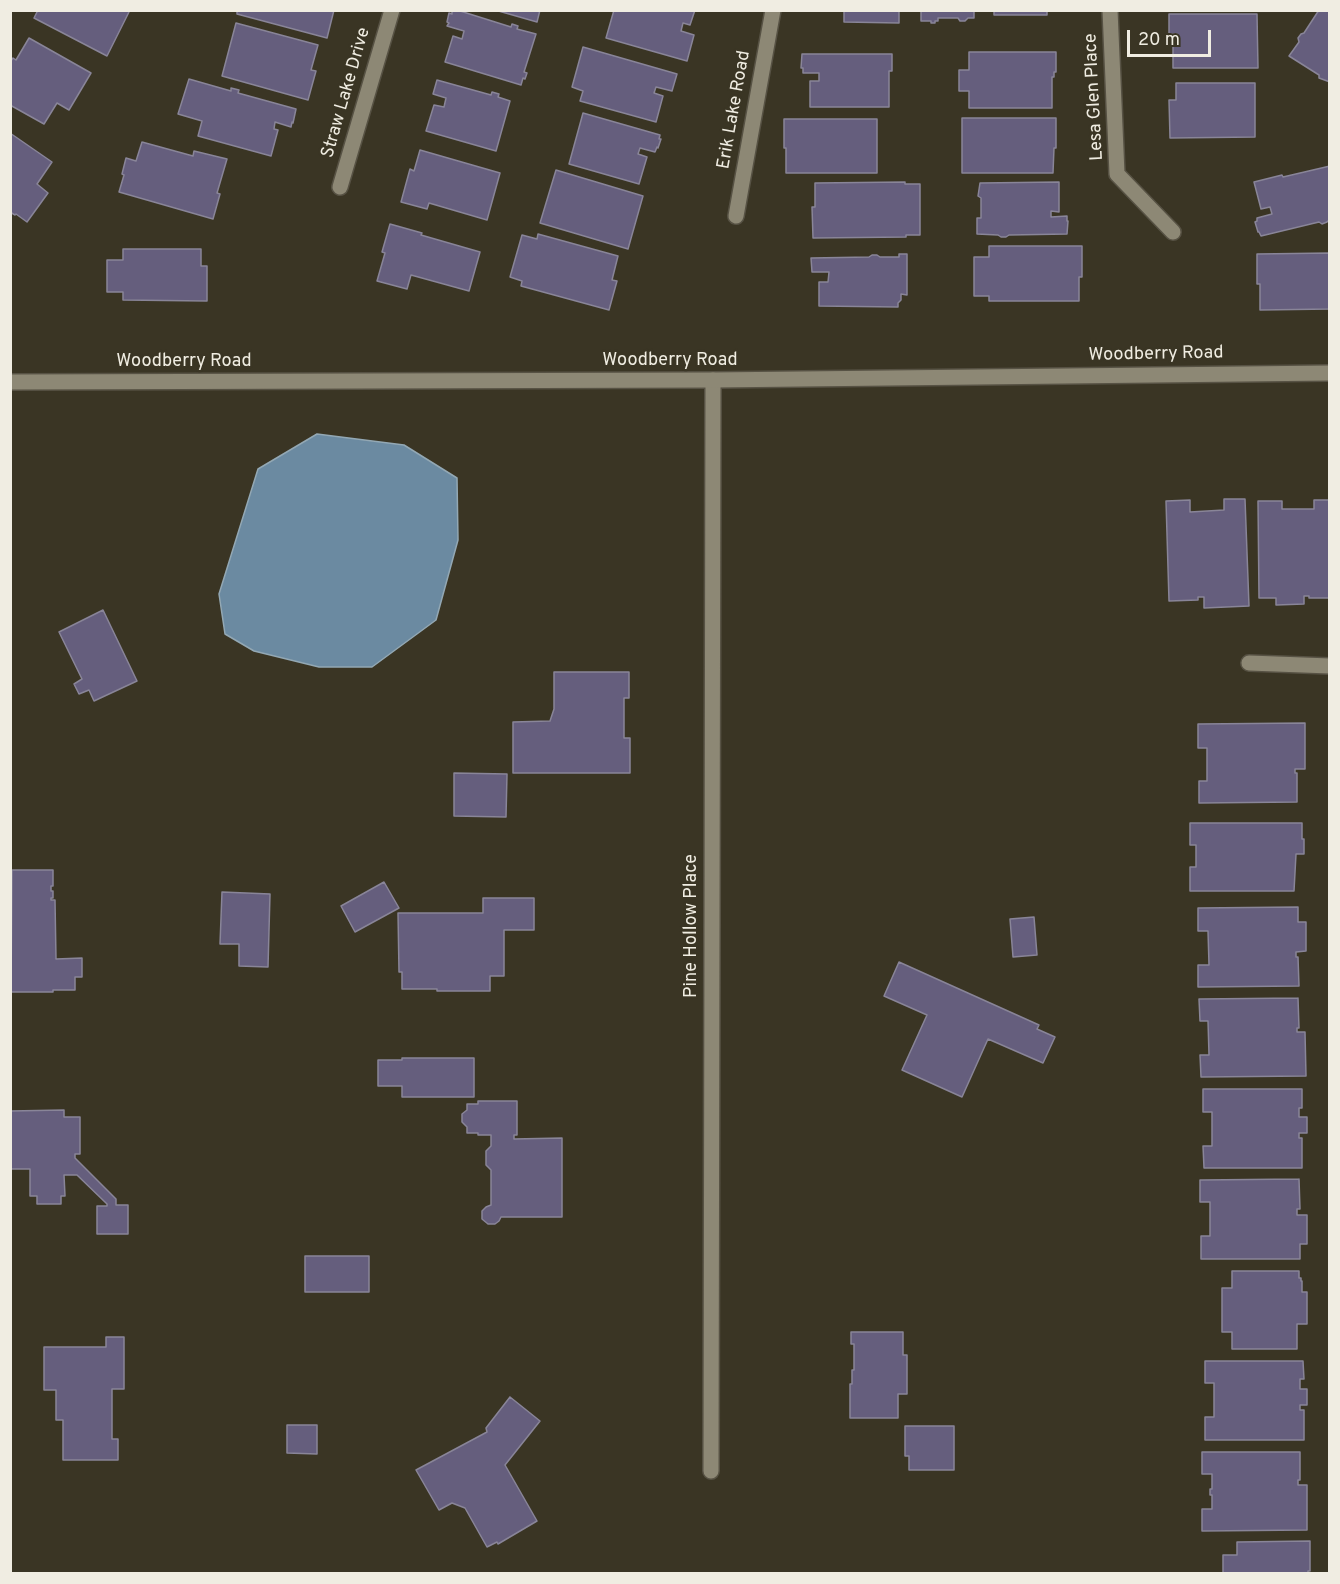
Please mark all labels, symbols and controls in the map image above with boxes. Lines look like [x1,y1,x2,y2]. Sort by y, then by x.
scale bar [1130,18,1214,56]
street label: Straw Lake Drive [318,25,376,161]
text: 20 m [1138,29,1180,52]
street label: Lesa Glen Place [1081,33,1109,161]
street label: Erik Lake Road [714,49,756,171]
street label: Woodberry Road [1088,343,1224,367]
street label: Woodberry Road [602,350,738,372]
street label: Woodberry Road [116,351,252,373]
street label: Pine Hollow Place [681,854,703,998]

